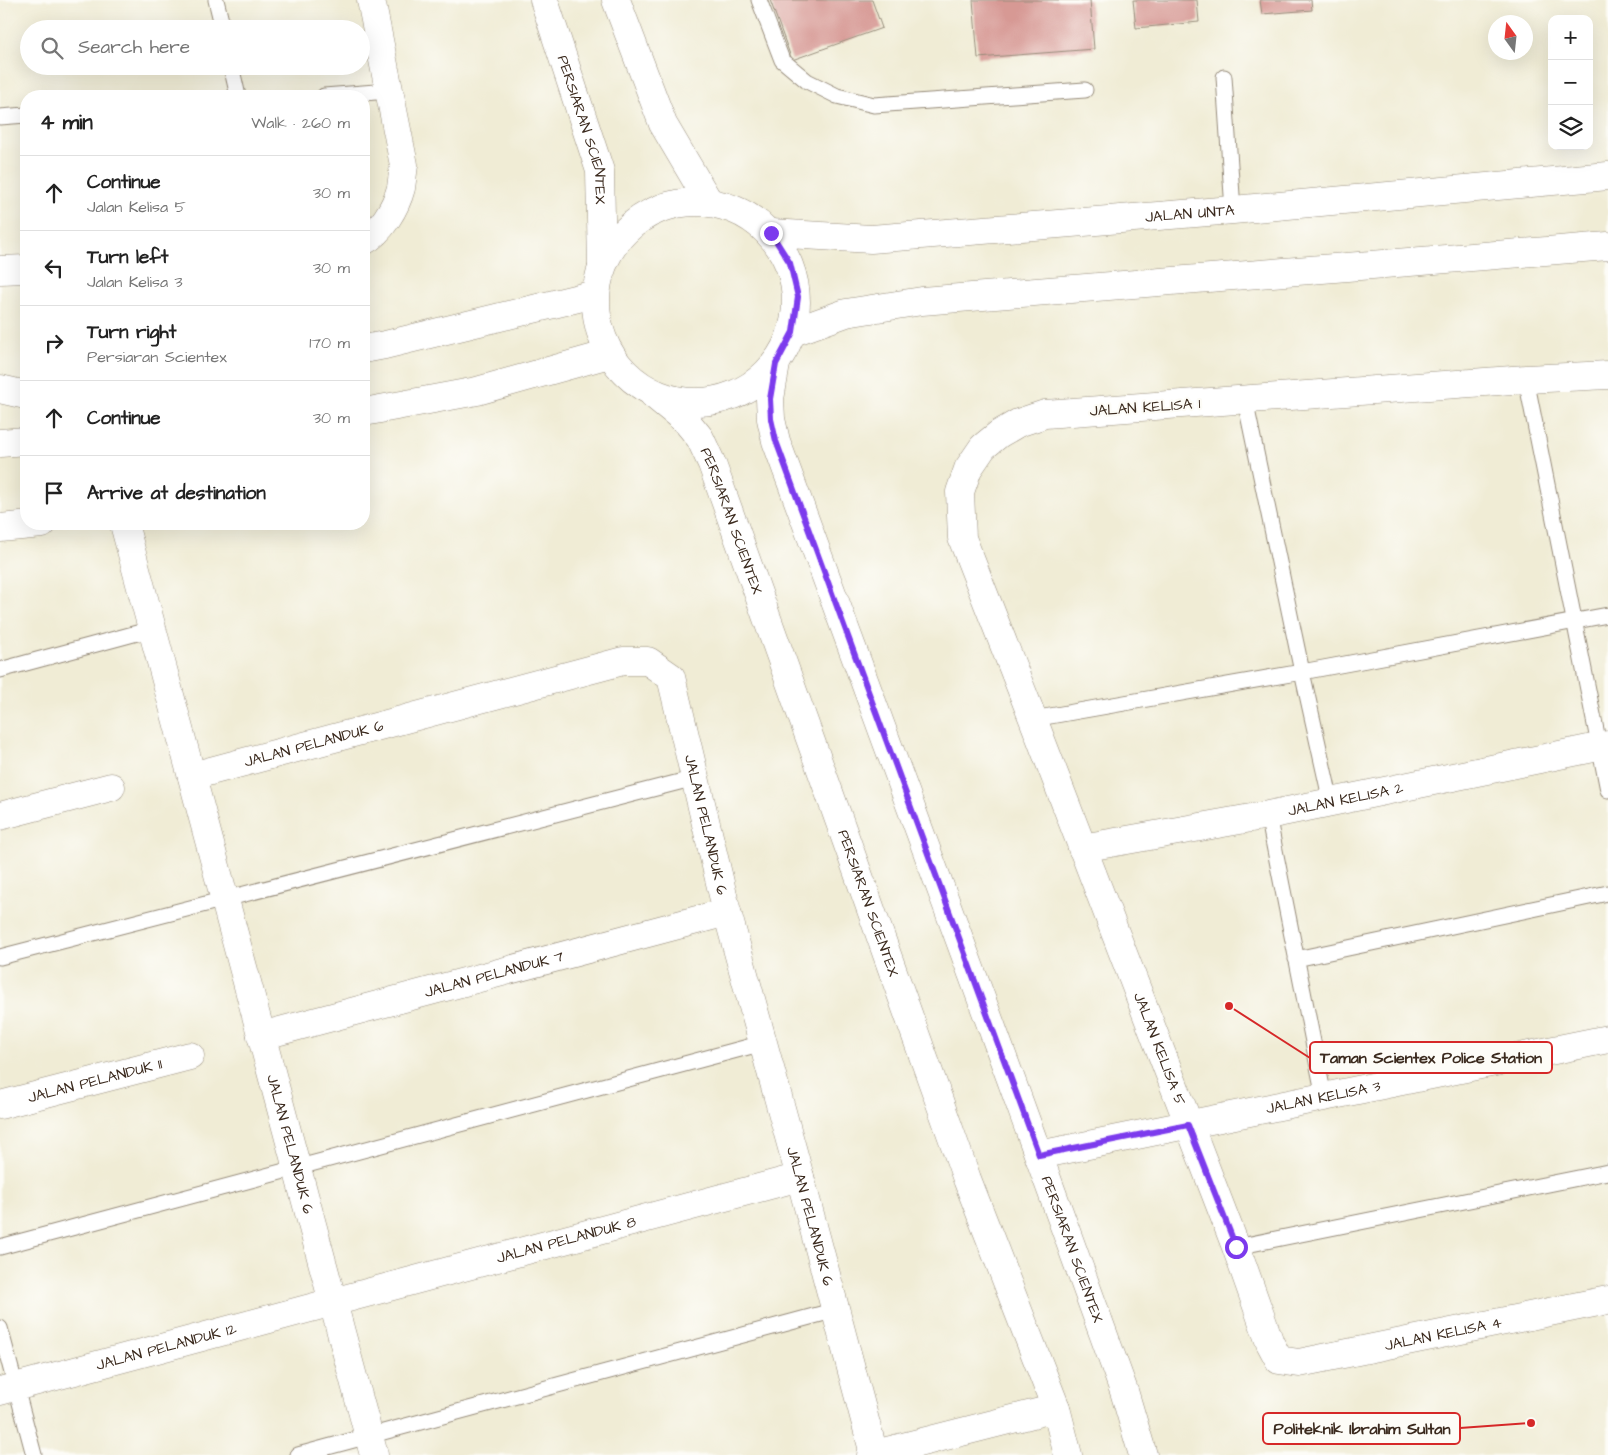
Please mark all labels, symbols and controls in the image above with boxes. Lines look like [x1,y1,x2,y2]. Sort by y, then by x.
north arrow [1488,15,1533,60]
map controls [1548,15,1593,150]
button: + [1548,15,1593,60]
search box [20,20,370,75]
icon: search [38,34,66,62]
text: Search here [78,34,190,61]
street label: PERSIARAN SCIENTEX [552,53,611,205]
button: − [1548,60,1593,105]
button: layers [1548,105,1593,150]
text: 4 min [40,108,93,137]
text: Walk · 260 m [251,112,350,134]
text: Continue [87,169,161,196]
icon: ahead [40,179,68,207]
text: 30 m [313,182,350,204]
text: Jalan Kelisa 5 [87,196,186,218]
street label: JALAN UNTA [1144,200,1236,228]
route end [760,222,783,245]
text: Turn left [87,244,168,271]
icon: left [40,254,68,282]
text: 30 m [313,257,350,279]
text: Jalan Kelisa 3 [87,271,183,293]
text: Turn right [87,319,176,346]
icon: right [40,329,68,357]
text: 170 m [309,332,350,354]
text: Persiaran Scientex [87,346,227,368]
street label: JALAN KELISA 1 [1089,393,1201,422]
icon: ahead [40,404,68,432]
text: Continue [87,405,161,432]
text: 30 m [313,407,350,429]
street label: PERSIARAN SCIENTEX [695,444,768,597]
icon: arrive [40,479,68,507]
text: Arrive at destination [87,480,266,507]
street label: JALAN PELANDUK 6 [242,715,386,773]
street label: JALAN PELANDUK 6 [679,753,733,898]
street label: JALAN KELISA 2 [1286,777,1406,822]
street label: PERSIARAN SCIENTEX [832,827,904,979]
street label: JALAN PELANDUK 7 [422,946,566,1003]
street label: JALAN KELISA 5 [1128,989,1191,1109]
callout: Taman Scientex Police Station [1310,1042,1552,1073]
text: Taman Scientex Police Station [1319,1047,1542,1069]
street label: JALAN PELANDUK 11 [26,1054,165,1108]
street label: JALAN PELANDUK 6 [261,1072,319,1217]
street label: JALAN KELISA 3 [1264,1076,1383,1119]
street label: JALAN PELANDUK 6 [781,1144,839,1289]
street label: PERSIARAN SCIENTEX [1036,1173,1108,1326]
street label: JALAN PELANDUK 8 [494,1211,639,1269]
route start [1225,1236,1248,1259]
street label: JALAN KELISA 4 [1383,1312,1504,1356]
street label: JALAN PELANDUK 12 [94,1318,239,1376]
callout: Politeknik Ibrahim Sultan [1263,1413,1460,1444]
text: Politeknik Ibrahim Sultan [1274,1418,1450,1440]

